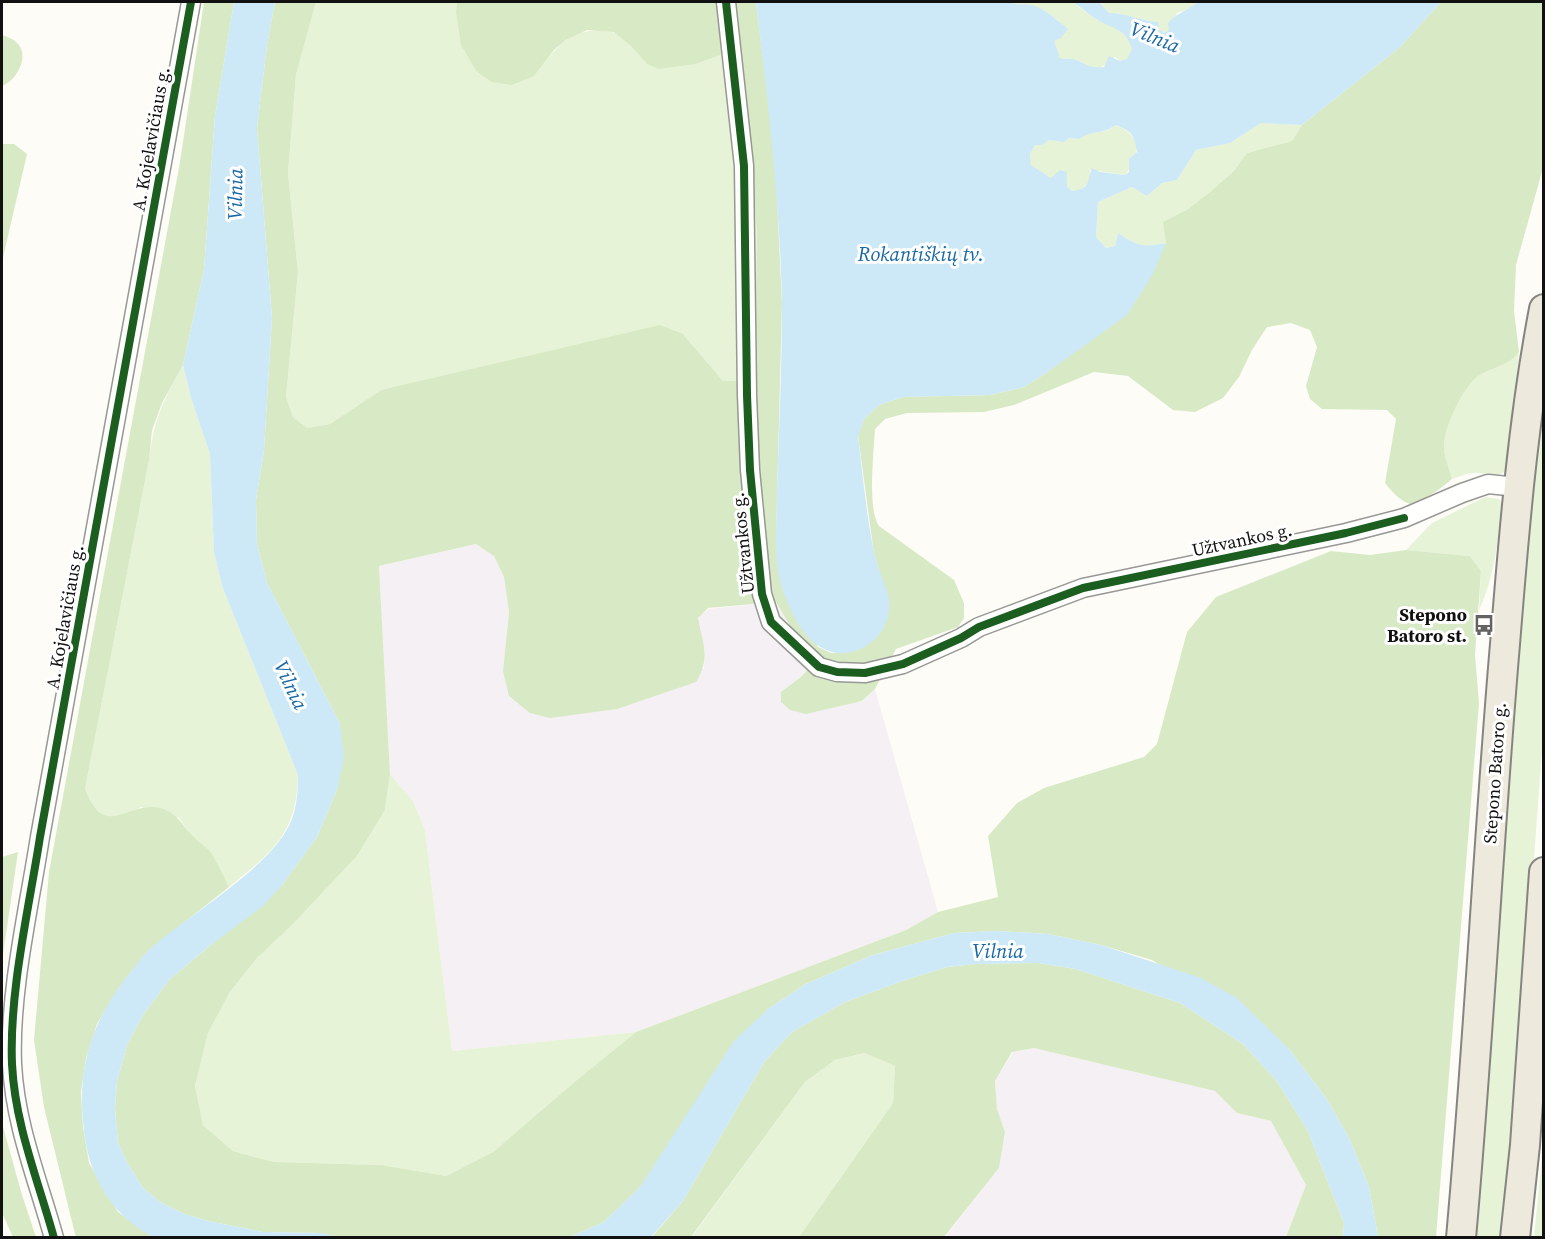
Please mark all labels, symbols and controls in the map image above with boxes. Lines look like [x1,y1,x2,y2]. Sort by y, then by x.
water label: Vilnia [1126,14,1185,60]
street label: A. Kojelavičiaus g. [126,65,175,213]
water label: Vilnia [221,167,249,220]
water label: Rokantiškių tv. [857,240,984,268]
street label: Užtvankos g. [725,491,760,595]
street label: Užtvankos g. [1190,517,1294,562]
street label: A. Kojelavičiaus g. [40,543,89,691]
place label: Stepono Batoro st. [1387,602,1467,648]
bus stop icon: Stepono Batoro st. [1472,613,1496,637]
water label: Vilnia [267,656,315,715]
street label: Stepono Batoro g. [1477,701,1512,845]
water label: Vilnia [972,937,1024,965]

